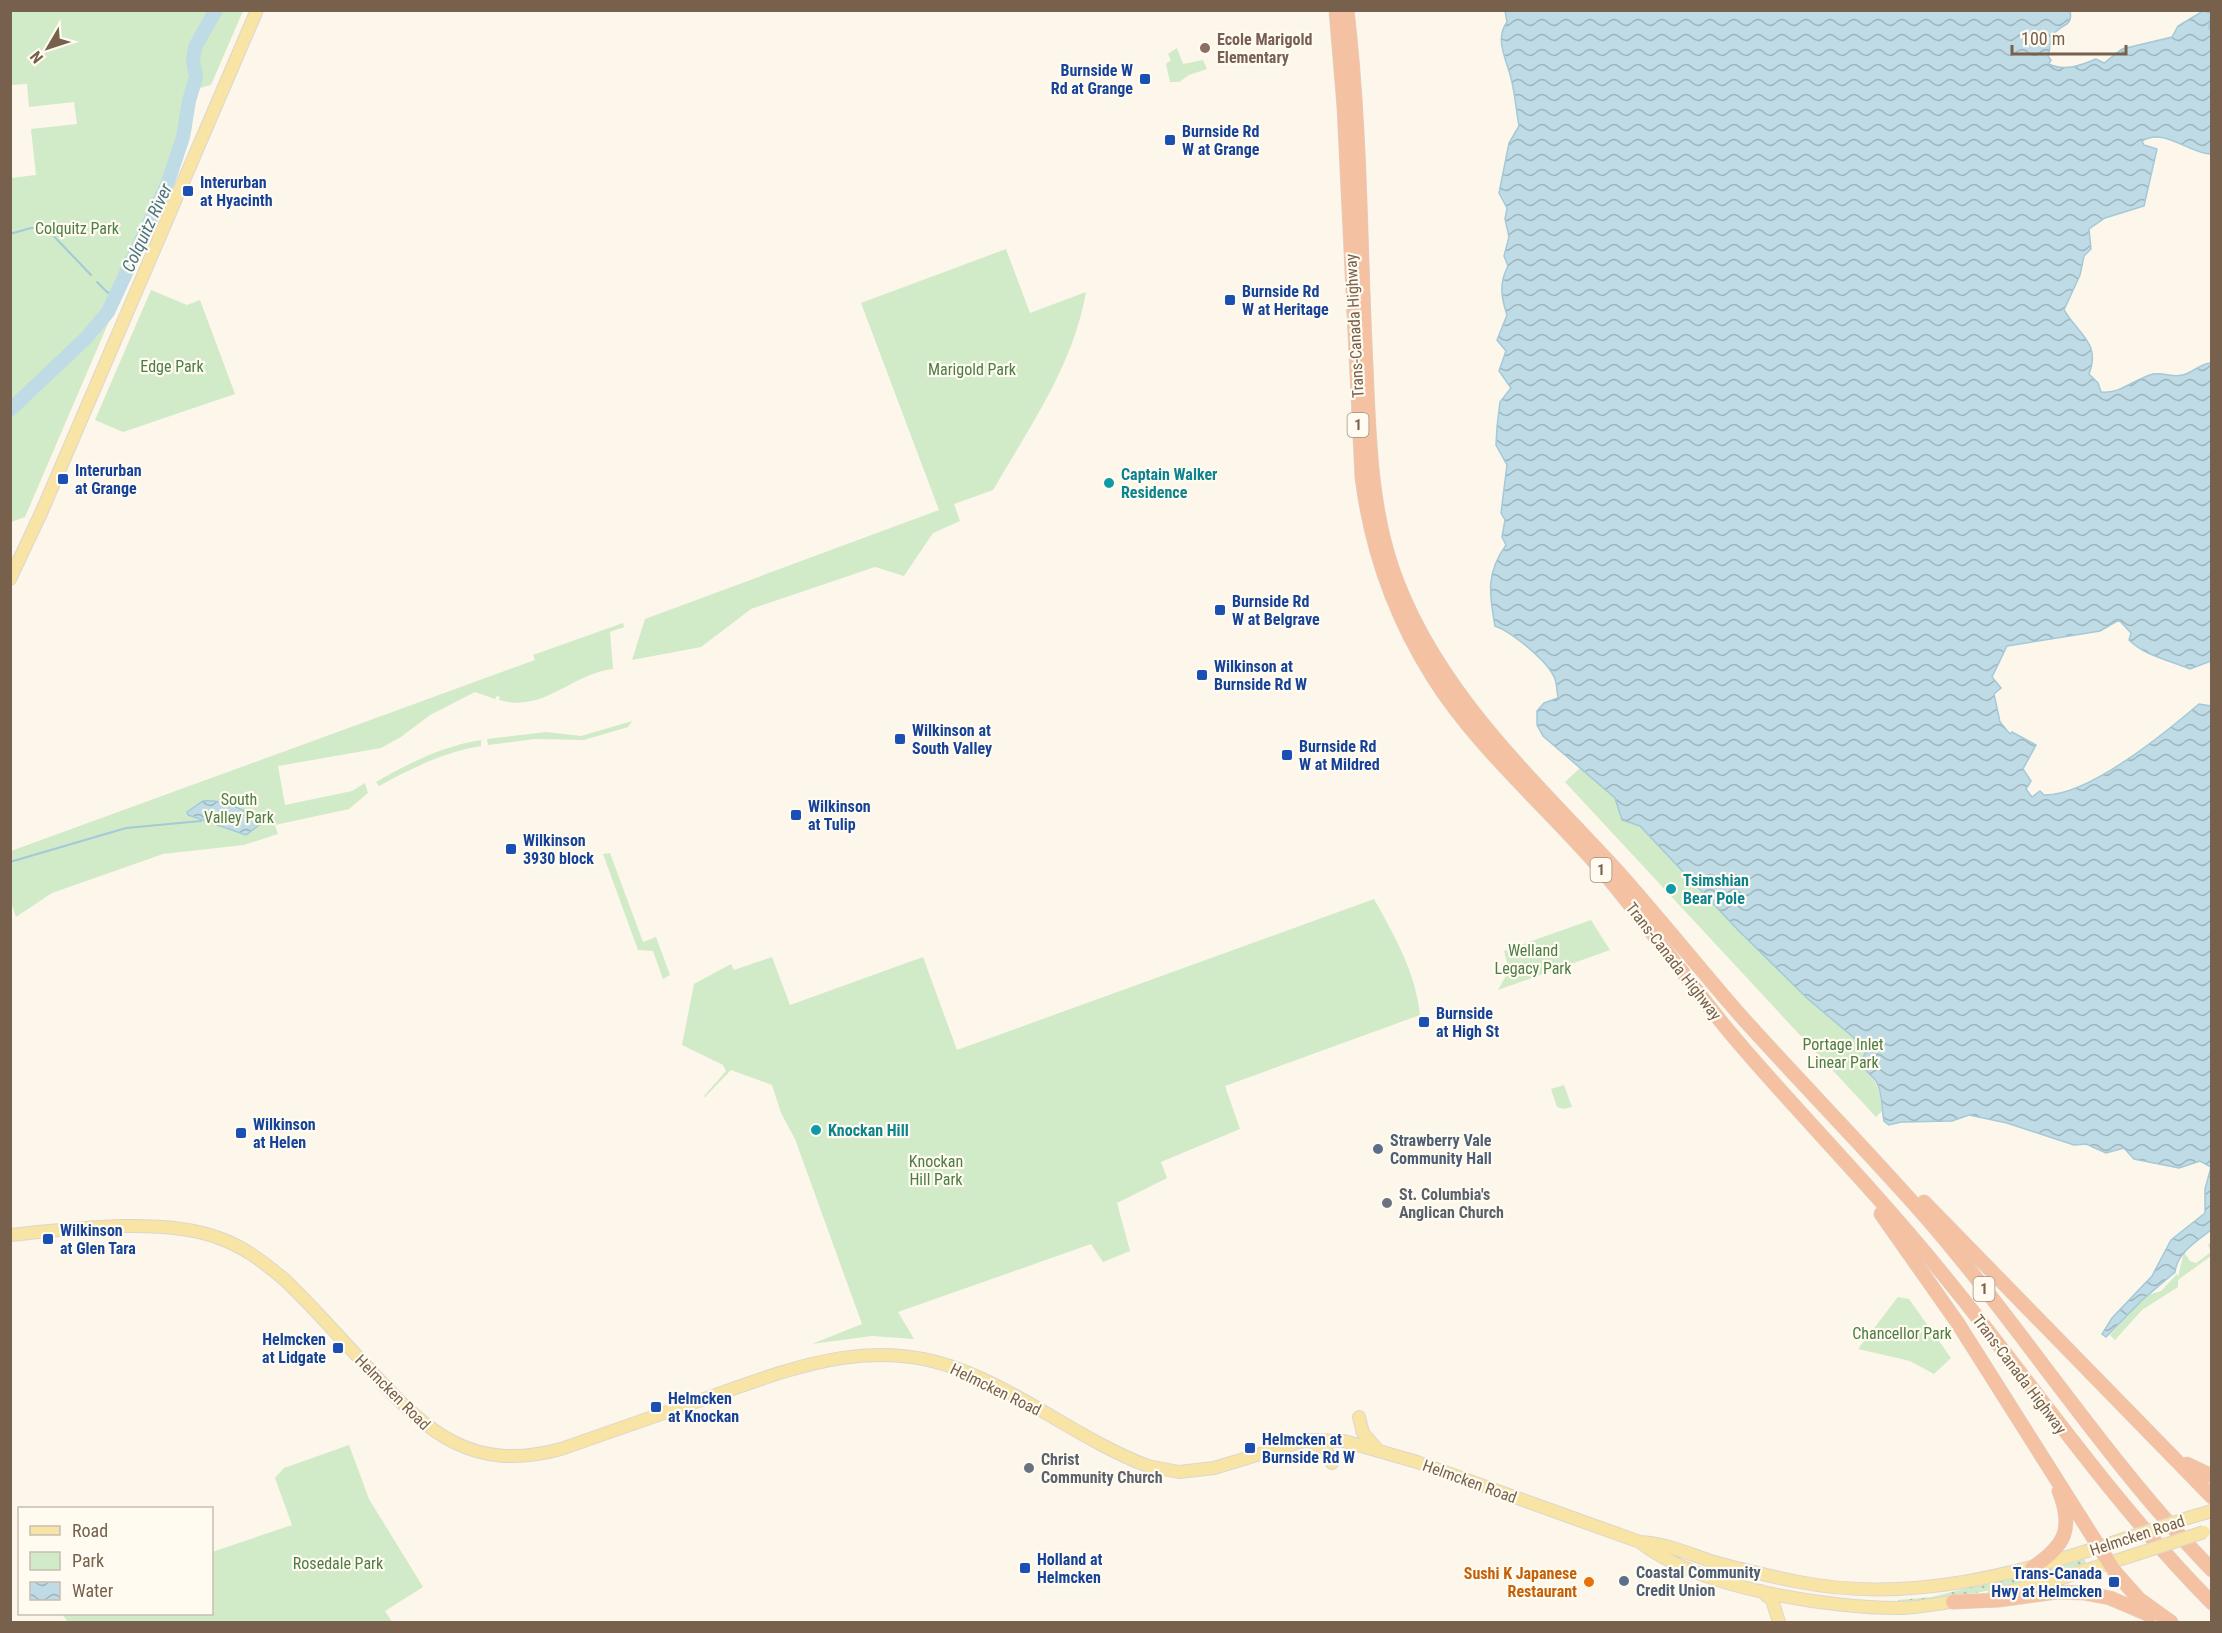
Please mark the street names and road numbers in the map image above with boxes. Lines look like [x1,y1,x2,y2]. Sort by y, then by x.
street label: Trans-Canada Highway [1341,253,1368,398]
road number: 1 [1348,413,1368,437]
road number: 1 [1590,858,1612,882]
street label: Trans-Canada Highway [1622,899,1726,1024]
road number: 1 [1974,1277,1994,1301]
street label: Trans-Canada Highway [1969,1311,2071,1438]
street label: Helmcken Road [351,1351,434,1434]
street label: Helmcken Road [947,1359,1044,1420]
street label: Helmcken Road [1420,1456,1519,1507]
street label: Helmcken Road [2087,1511,2187,1560]

